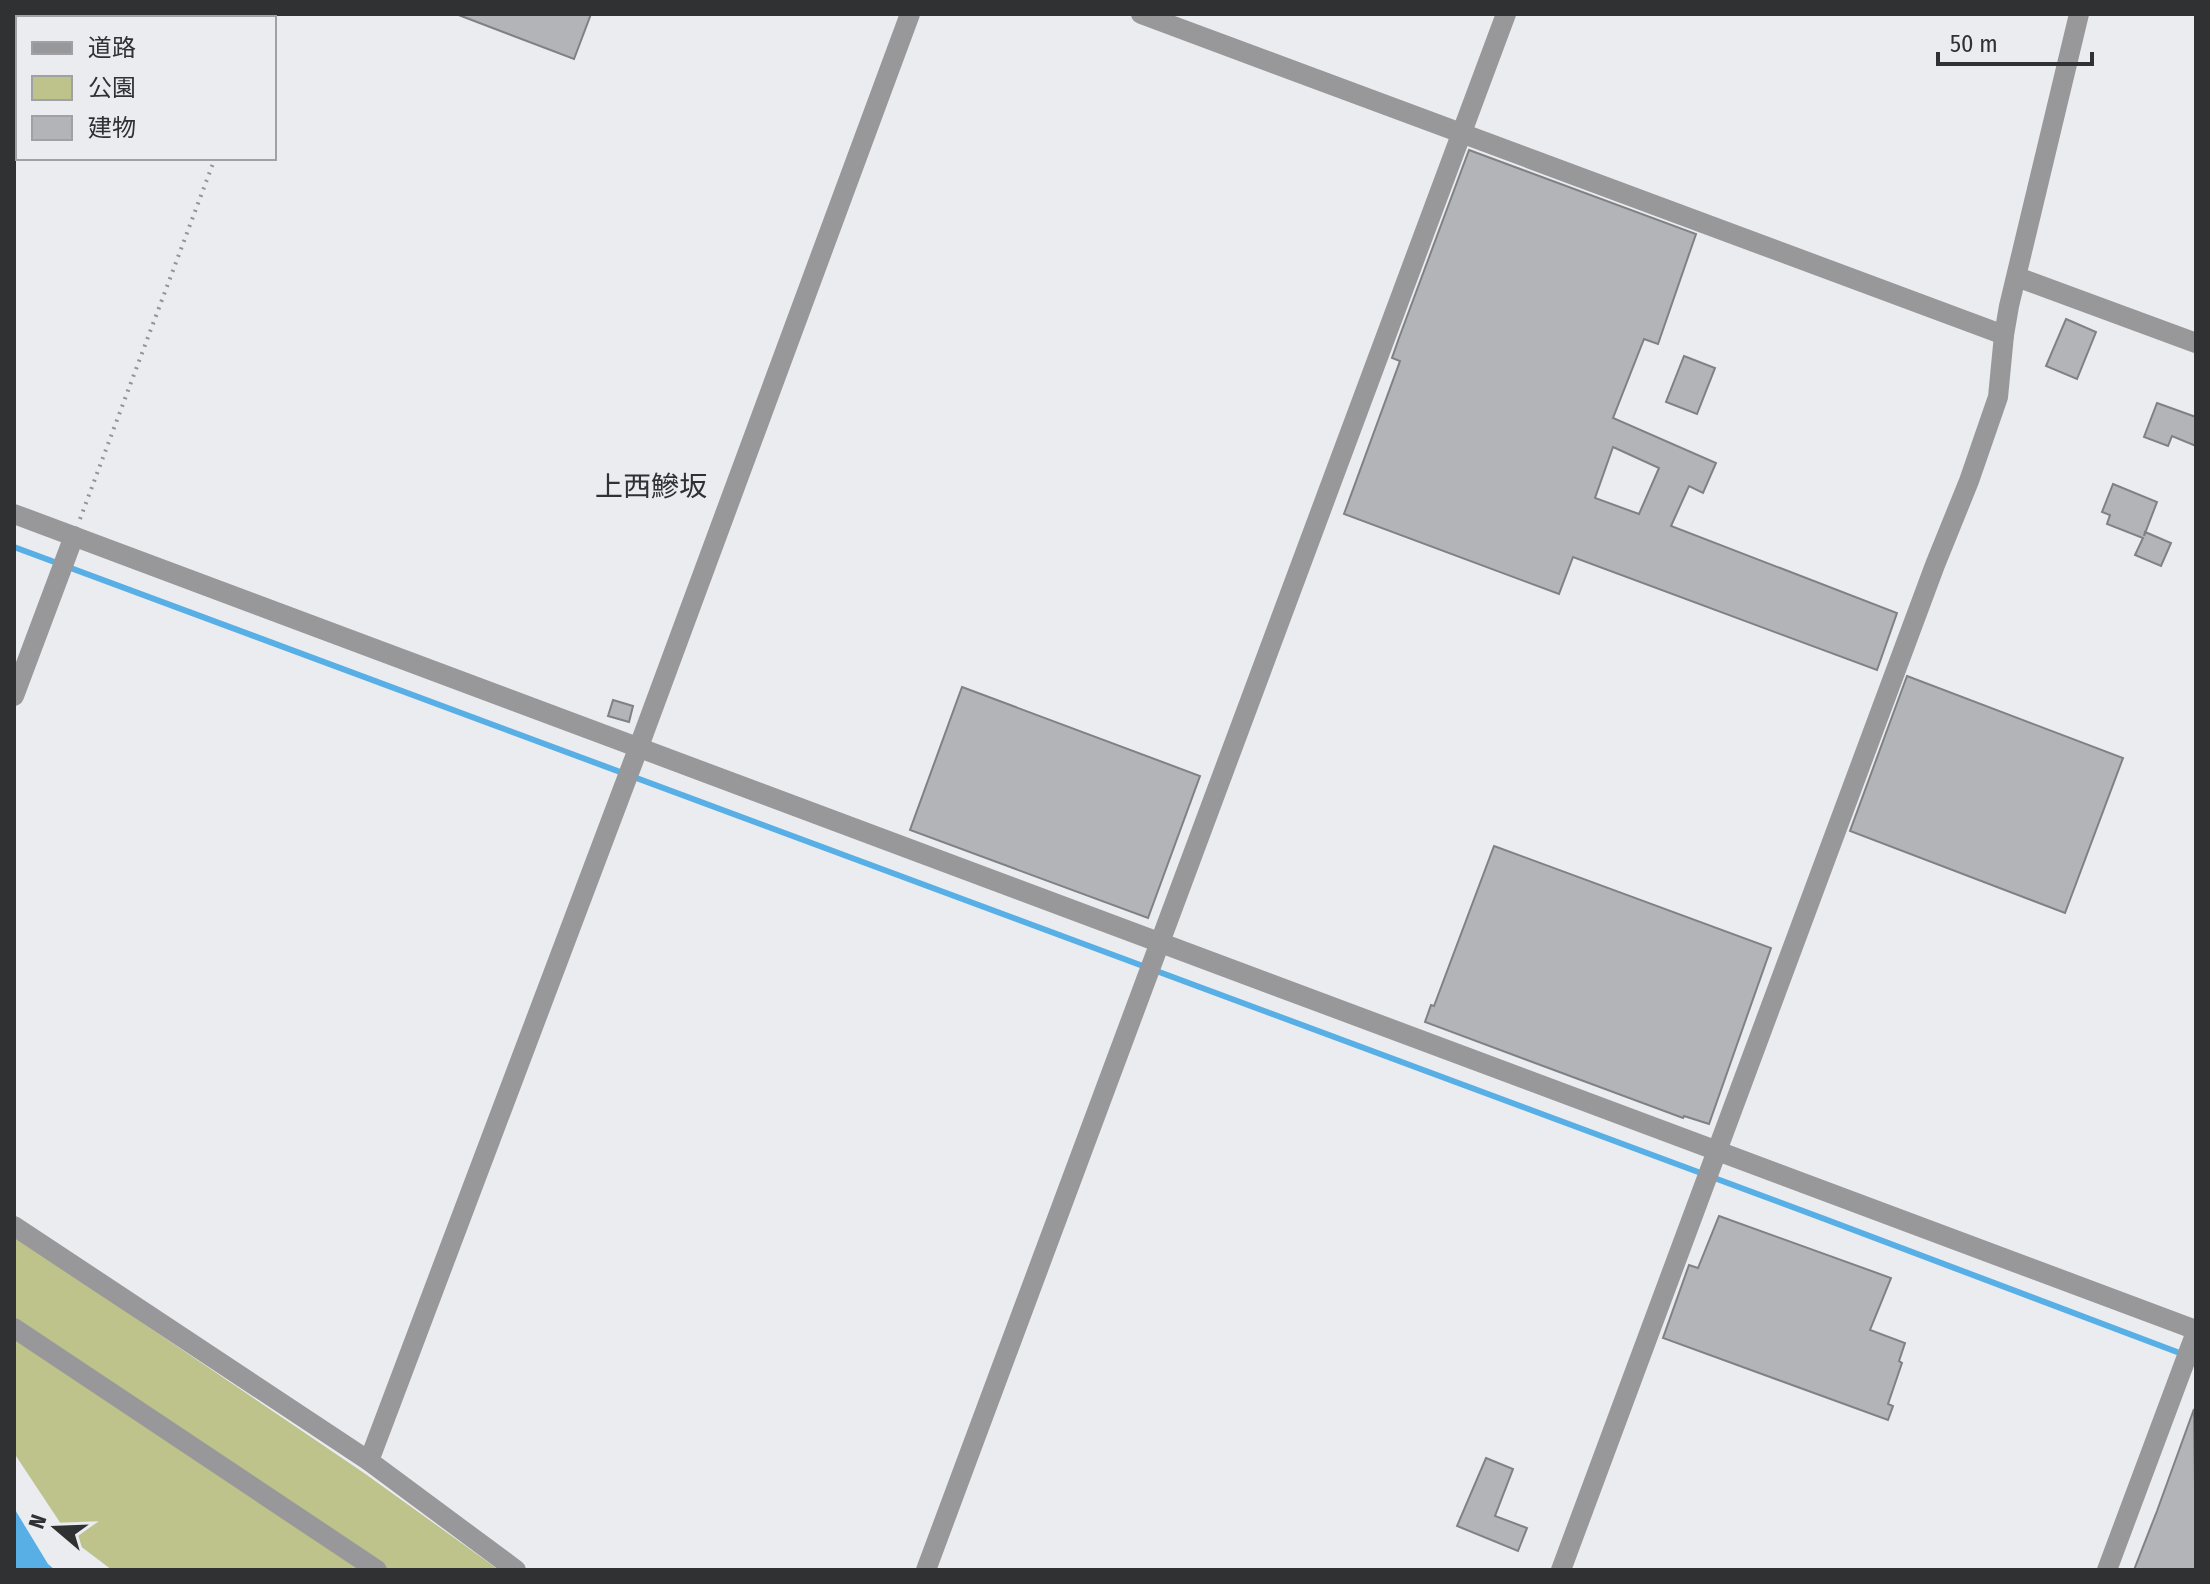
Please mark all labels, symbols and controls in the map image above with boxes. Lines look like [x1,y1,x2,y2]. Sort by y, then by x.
legend [16,16,276,160]
scale bar [1938,16,2092,66]
text: 50 m [1950,30,1998,58]
text: 道路 [88,34,136,62]
text: 公園 [88,74,136,102]
text: 建物 [88,114,136,142]
district label: 上西鰺坂 [595,470,707,503]
north arrow [16,1488,96,1568]
text: N [23,1511,52,1532]

